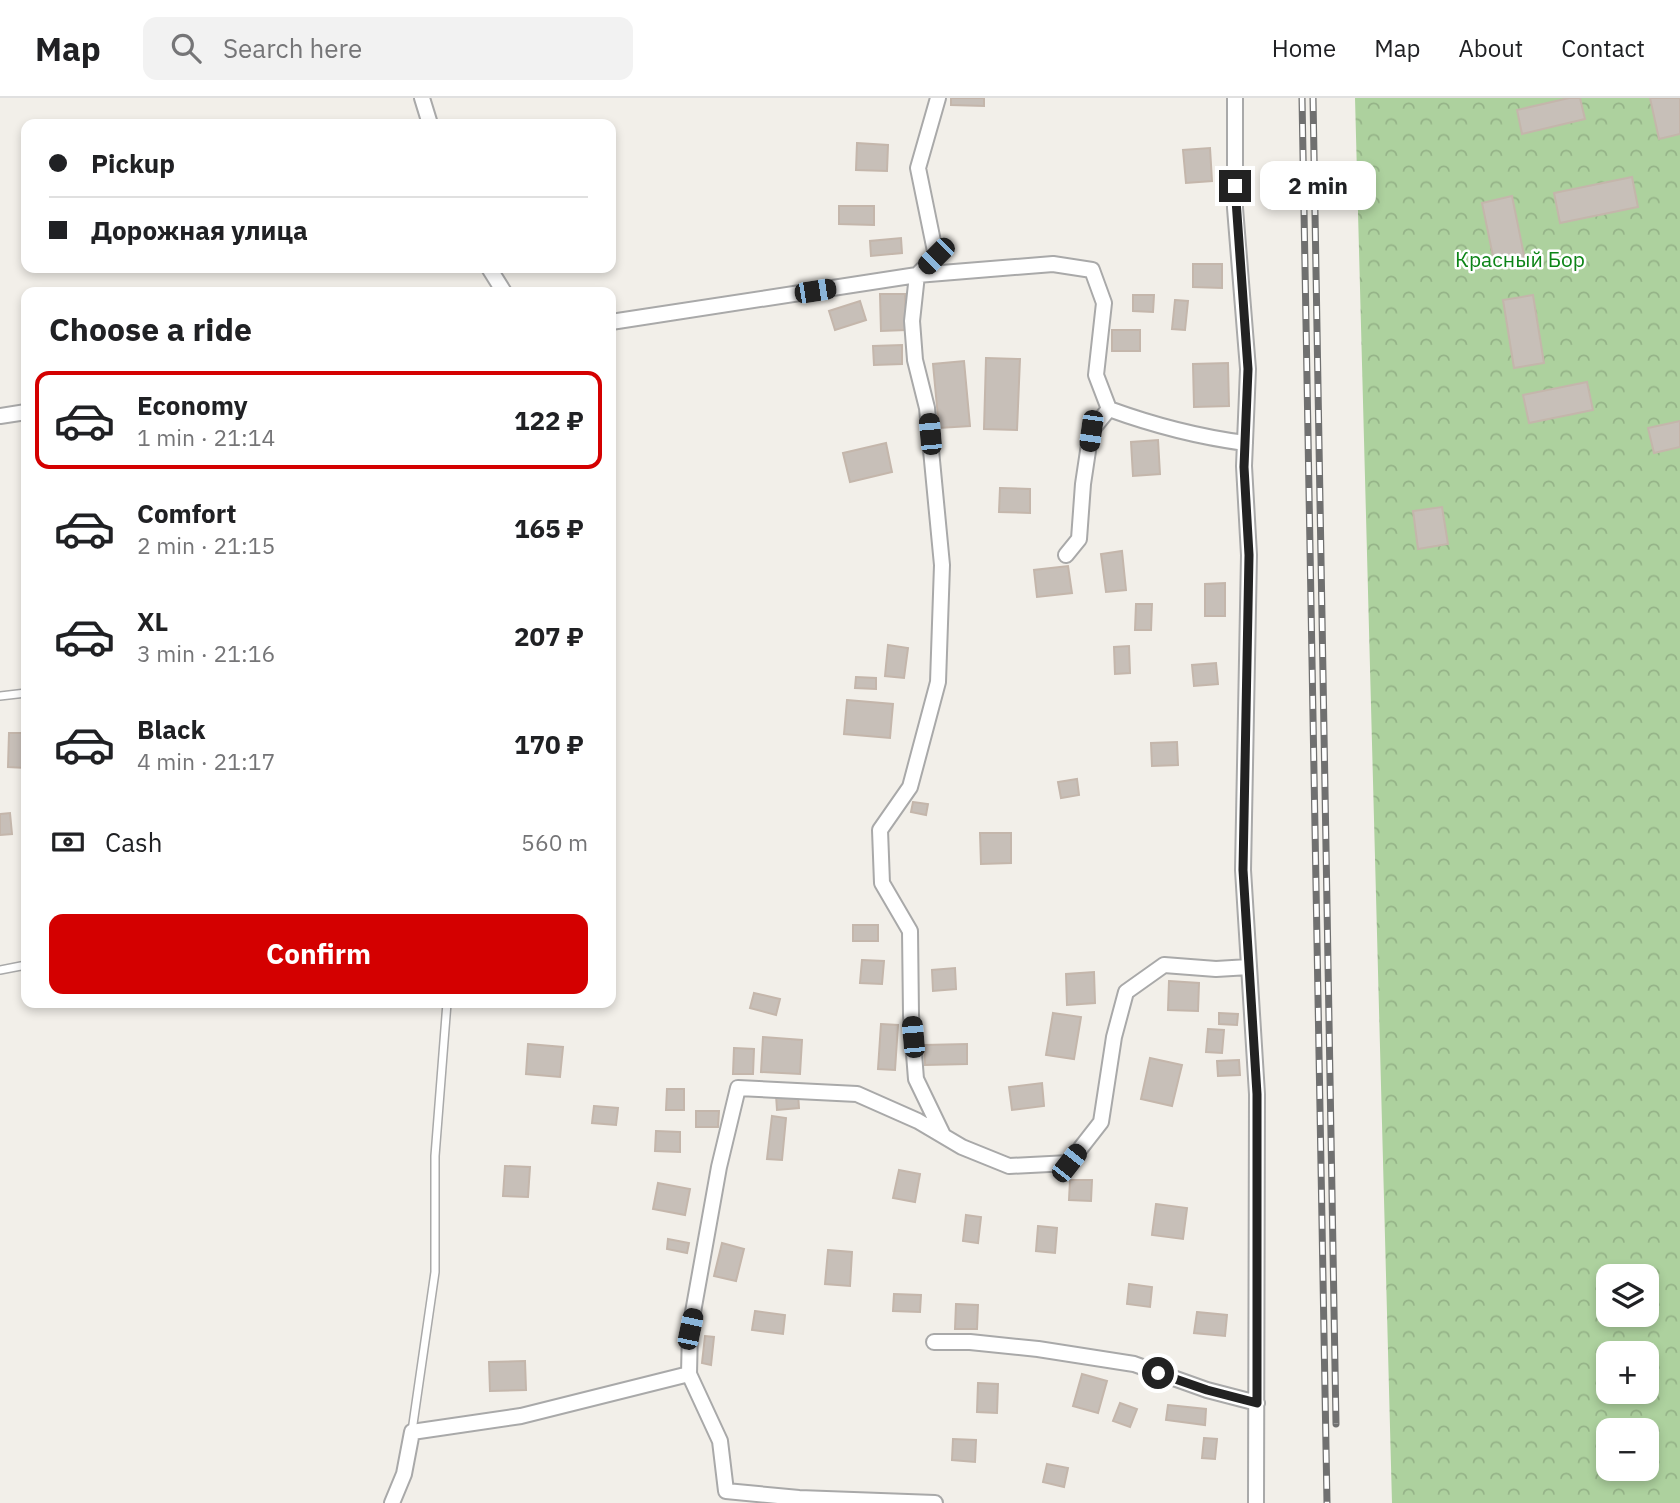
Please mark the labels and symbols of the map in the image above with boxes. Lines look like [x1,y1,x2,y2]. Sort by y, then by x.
callout: 2 min [1260,162,1375,210]
route end [1219,170,1251,202]
car [914,234,959,278]
park label: Красный Бор [1455,245,1585,273]
car [793,277,838,305]
car [1078,409,1105,453]
car [918,412,943,456]
car [901,1015,926,1059]
car [1048,1140,1091,1186]
car [676,1306,705,1352]
route start [1142,1357,1174,1389]

